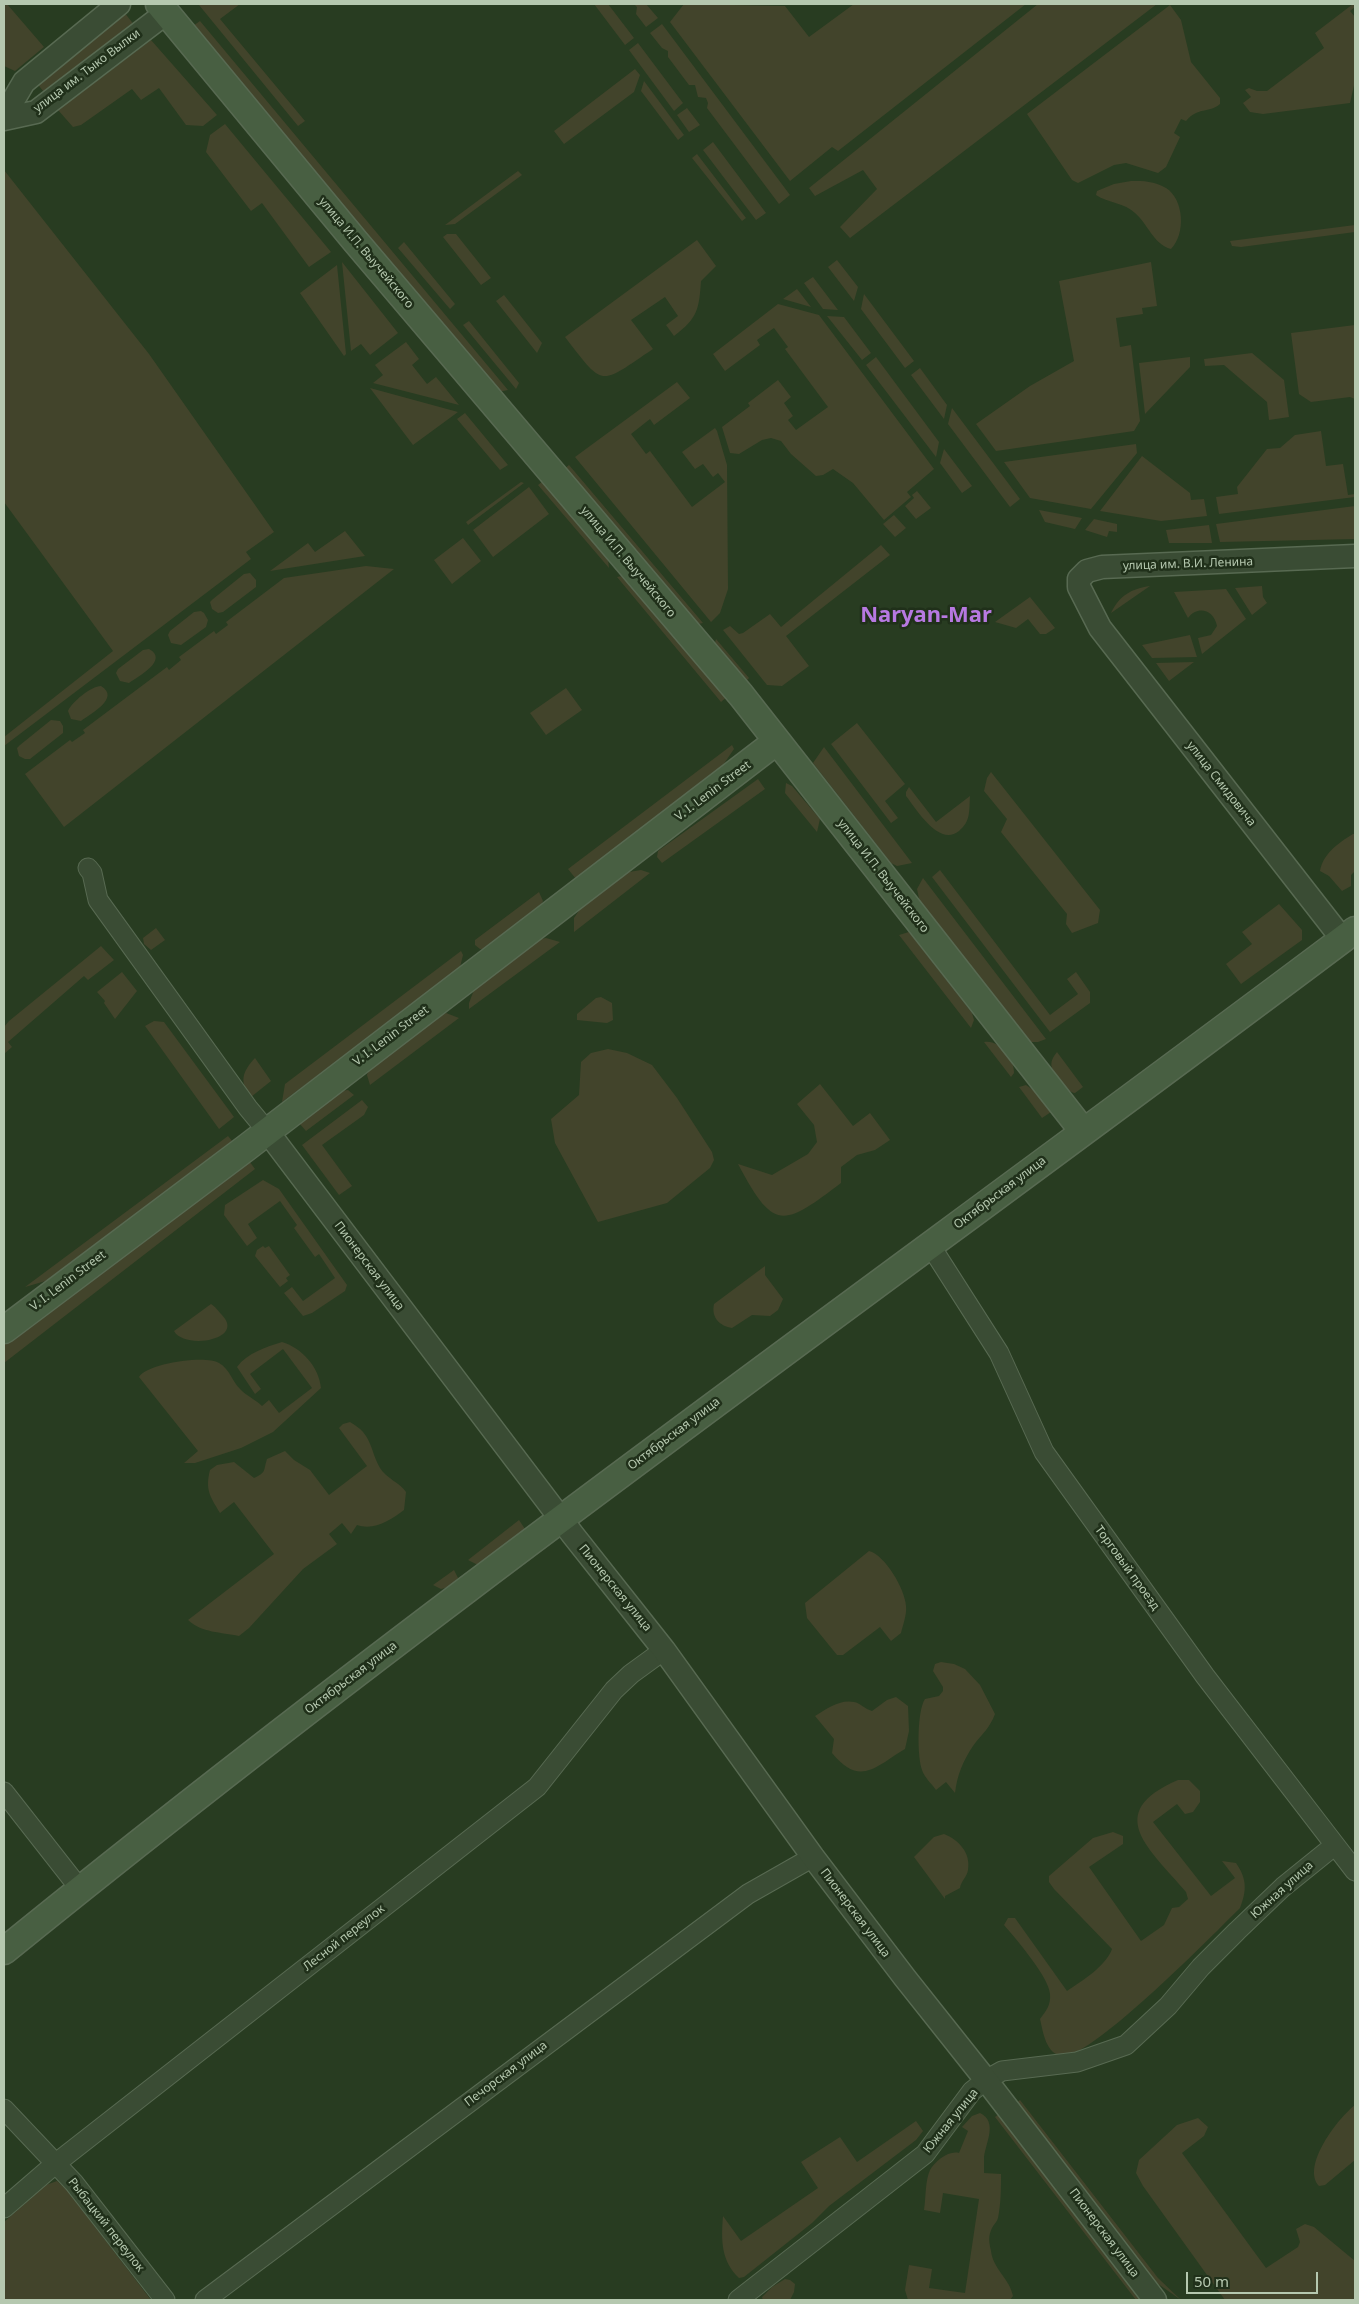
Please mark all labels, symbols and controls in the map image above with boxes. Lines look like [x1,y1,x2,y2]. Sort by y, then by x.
street label: улица им. Тыко Вылки [31,26,143,116]
street label: улица И.П. Выучейского [315,195,417,311]
street label: улица И.П. Выучейского [577,504,679,620]
street label: улица им. В.И. Ленина [1123,555,1253,573]
district label: Naryan-Mar [860,603,992,629]
street label: улица Смидовича [1183,739,1259,829]
street label: V. I. Lenin Street [672,758,754,824]
street label: улица И.П. Выучейского [834,816,932,936]
street label: V. I. Lenin Street [350,1003,432,1069]
street label: Октябрьская улица [951,1154,1049,1232]
street label: Пионерская улица [331,1219,407,1313]
street label: V. I. Lenin Street [27,1248,109,1314]
street label: Октябрьская улица [625,1395,723,1473]
street label: Торговый проезд [1092,1523,1162,1613]
street label: Пионерская улица [576,1542,654,1634]
street label: Октябрьская улица [302,1639,400,1717]
street label: Южная улица [1248,1858,1316,1922]
street label: Пионерская улица [817,1866,893,1960]
street label: Лесной переулок [300,1902,388,1974]
street label: Печорская улица [462,2038,550,2110]
street label: Южная улица [921,2086,981,2156]
street label: Рыбацкий переулок [65,2175,147,2275]
street label: Пионерская улица [1066,2186,1142,2280]
scale bar [1189,2262,1322,2294]
text: 50 m [1194,2271,1229,2291]

